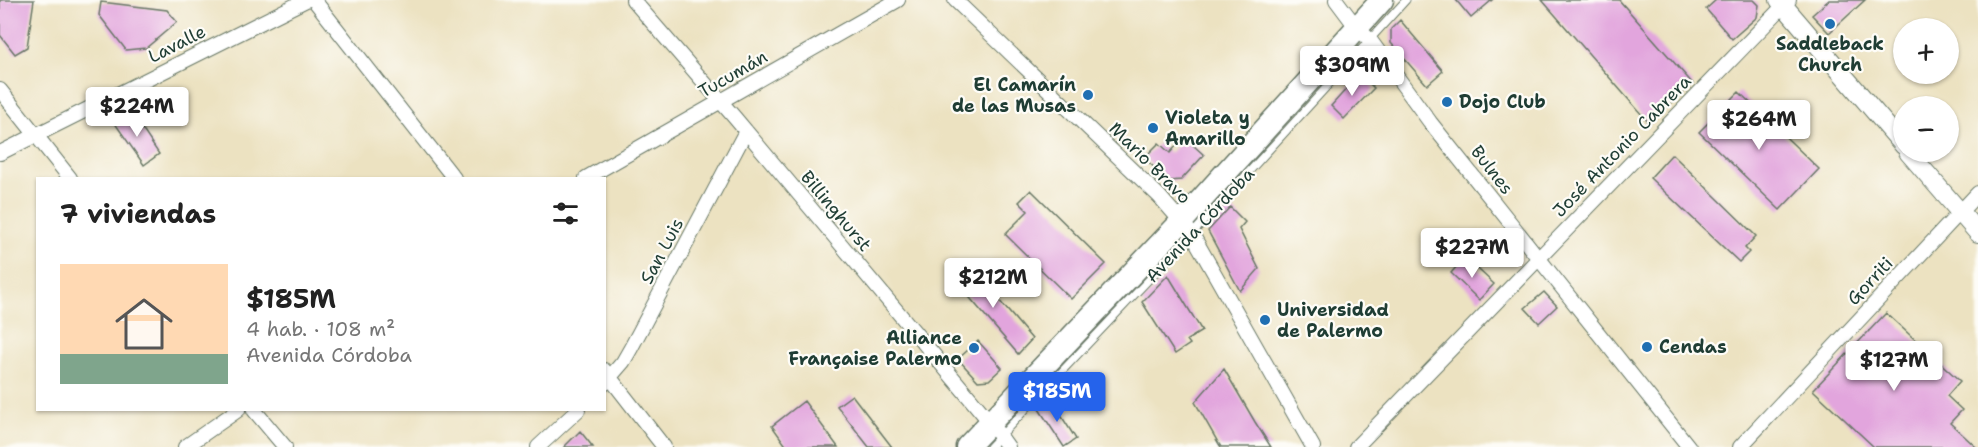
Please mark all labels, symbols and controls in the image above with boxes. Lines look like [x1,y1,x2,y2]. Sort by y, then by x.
marker: Saddleback Church [1823,17,1837,31]
map controls [1893,18,1959,162]
button: + [1893,18,1959,84]
street label: Lavalle [144,19,210,69]
place label: Saddleback Church [1776,32,1884,77]
street label: Tucumán [694,45,772,103]
pin: $309M [1310,46,1394,97]
text: $309M [1314,52,1390,78]
street label: José Antonio Cabrera [1548,70,1696,222]
place label: El Camarín de las Musas [952,73,1076,118]
pin: $224M [95,87,179,138]
marker: El Camarín de las Musas [1081,88,1095,102]
place label: Dojo Club [1459,90,1546,114]
text: $224M [100,93,174,119]
marker: Dojo Club [1440,95,1454,109]
button: − [1893,96,1959,162]
pin: $264M [1717,100,1801,151]
place label: Violeta y Amarillo [1165,106,1250,151]
text: $264M [1721,106,1797,132]
street label: Mario Bravo [1104,117,1196,209]
marker: Violeta y Amarillo [1146,121,1160,135]
street label: Bulnes [1465,140,1519,200]
street label: Avenida Córdoba [1140,162,1260,288]
street label: Billinghurst [795,166,877,257]
text: 7 viviendas [60,196,216,231]
icon: filters [549,197,582,230]
street label: San Luis [635,214,689,288]
pin: $227M [1430,228,1514,279]
text: $227M [1435,234,1509,260]
street label: Gorriti [1842,252,1898,310]
pin: $212M [951,258,1035,309]
text: $212M [958,264,1028,290]
text: $185M [246,281,336,316]
icon: home [108,288,180,360]
place label: Universidad de Palermo [1277,298,1389,343]
marker: Universidad de Palermo [1258,313,1272,327]
text: 4 hab. · 108 m² [246,316,395,342]
place label: Alliance Française Palermo [789,326,962,371]
place label: Cendas [1659,335,1727,359]
marker: Cendas [1640,340,1654,354]
marker: Alliance Française Palermo [967,341,981,355]
pin: $127M [1852,341,1936,392]
text: Avenida Córdoba [246,342,412,368]
text: $127M [1860,347,1929,373]
pin: $185M [1015,372,1099,423]
text: $185M [1022,378,1092,404]

